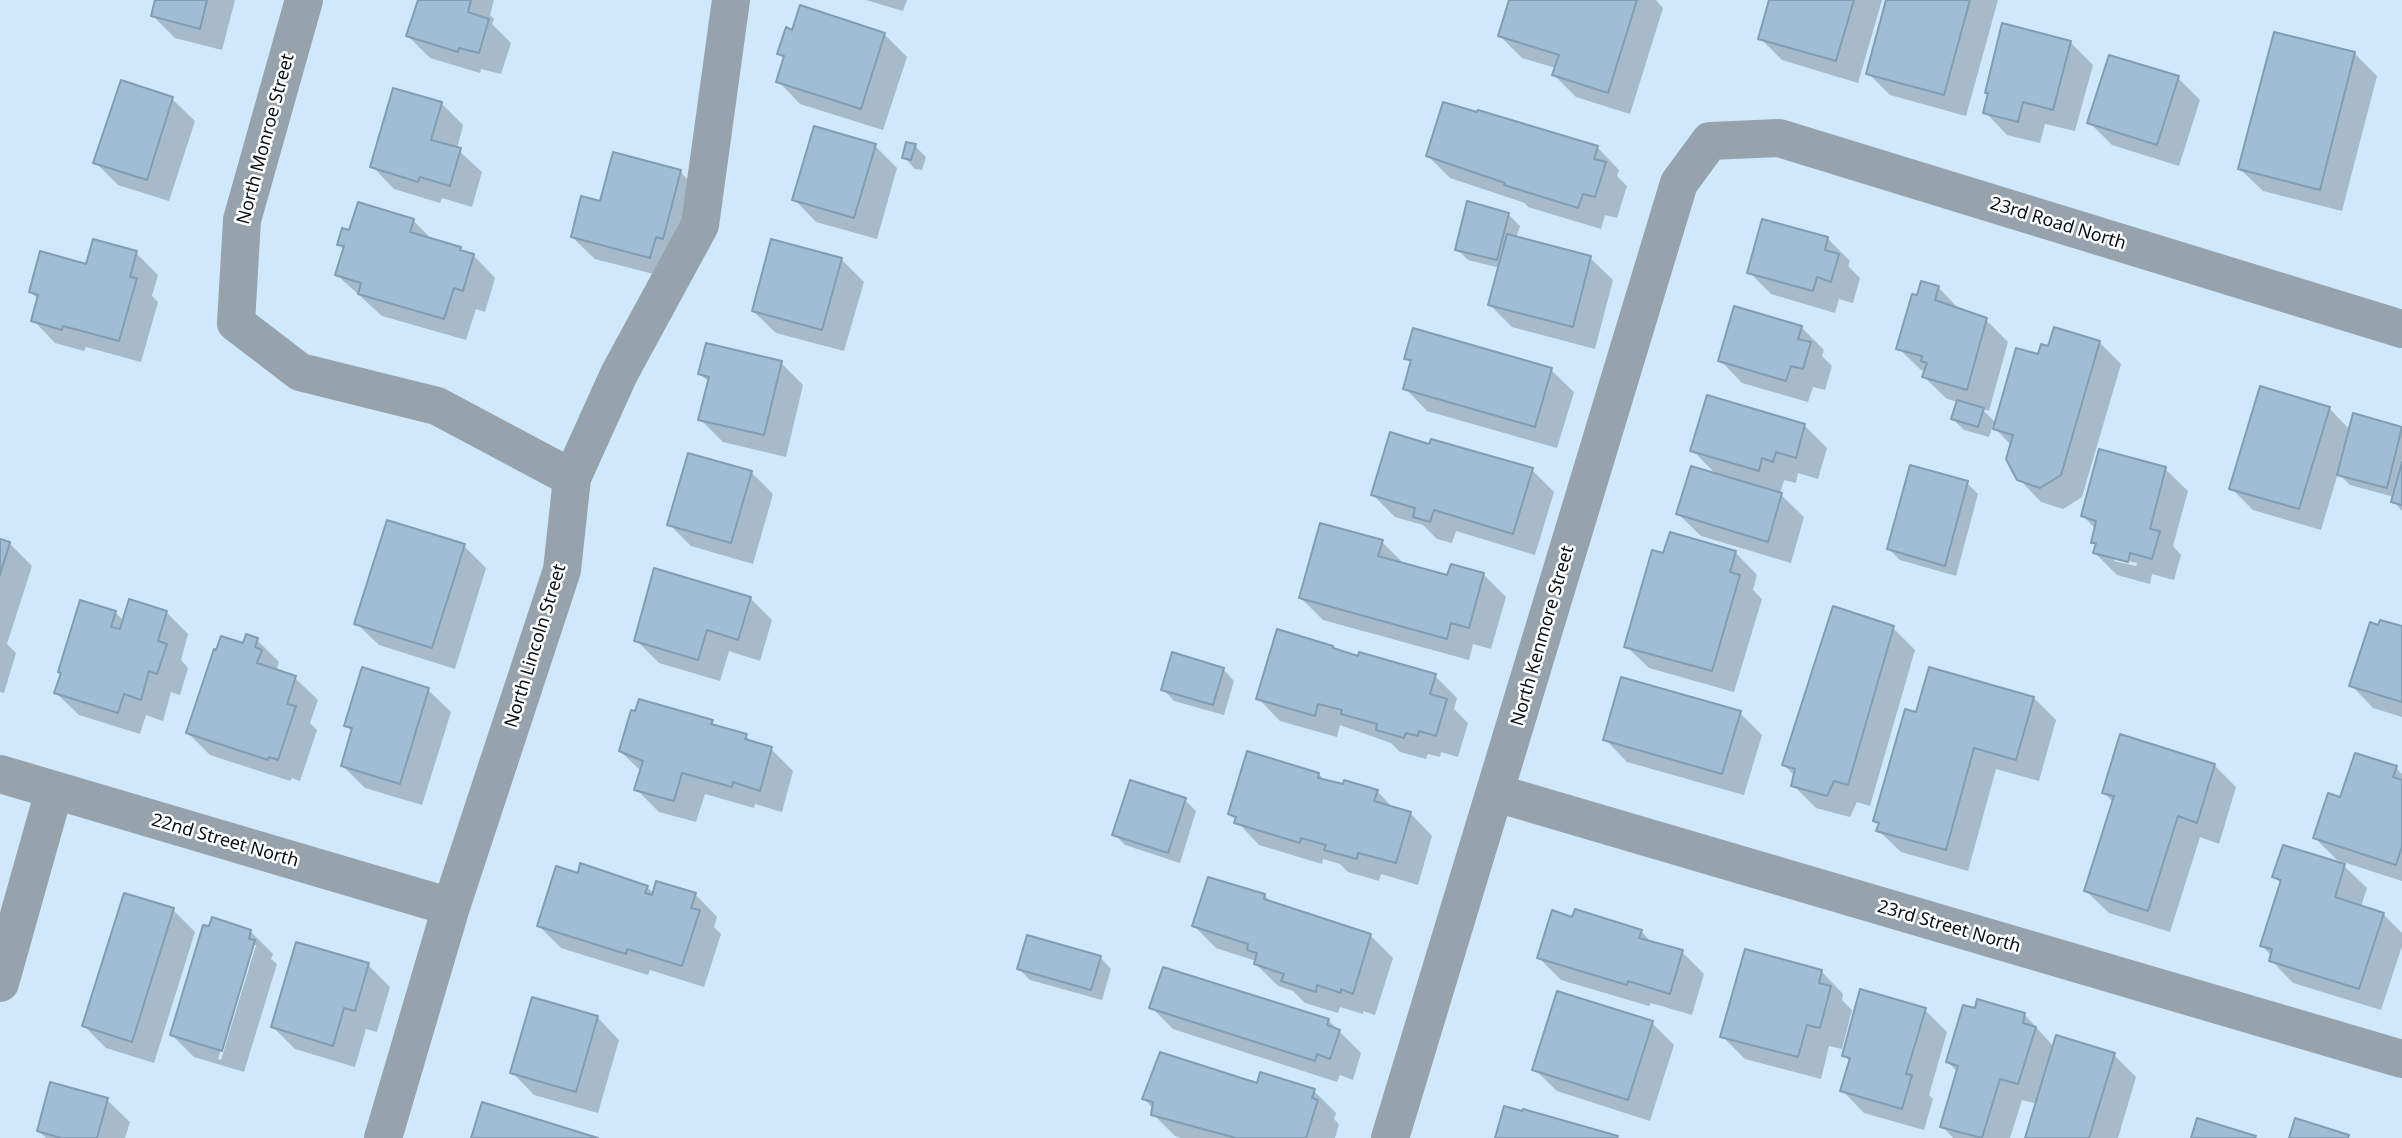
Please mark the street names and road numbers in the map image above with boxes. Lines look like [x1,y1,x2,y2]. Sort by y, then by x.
street label: North Monroe Street [233,51,299,227]
street label: 23rd Road North [1987,193,2129,255]
street label: North Kenmore Street [1507,543,1579,729]
street label: North Lincoln Street [501,562,571,730]
street label: 22nd Street North [149,810,301,872]
street label: 23rd Street North [1875,896,2023,958]

